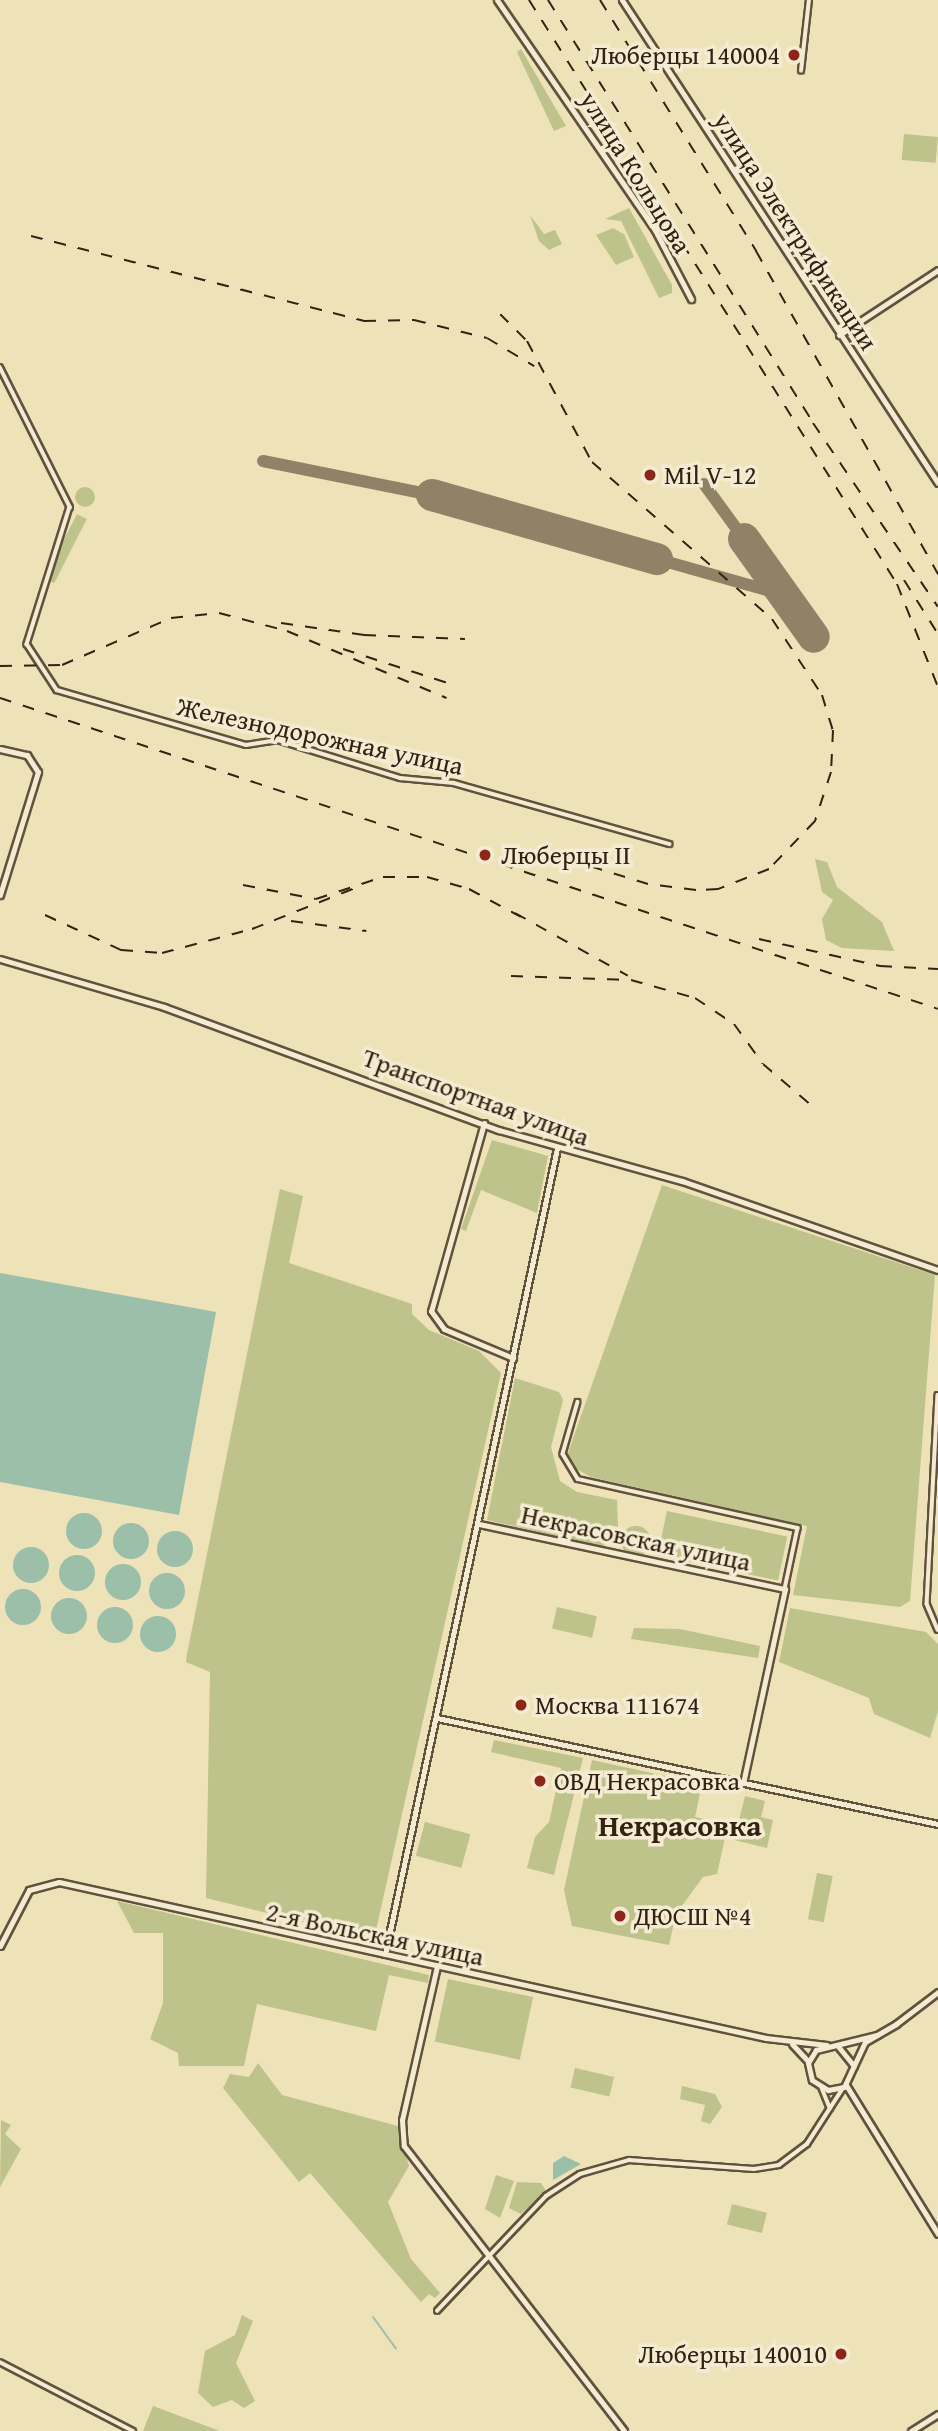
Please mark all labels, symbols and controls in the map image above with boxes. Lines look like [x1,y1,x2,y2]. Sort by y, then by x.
place label: Люберцы 140004 [591,39,780,71]
marker: Люберцы 140004 [786,47,802,63]
street label: улица Кольцова [574,85,698,259]
street label: улица Электрификации [707,106,885,356]
place label: Mil V-12 [664,459,757,491]
marker: Mil V-12 [642,467,658,483]
street label: Железнодорожная улица [174,690,466,782]
place label: Люберцы II [501,839,631,871]
marker: Люберцы II [475,845,495,865]
street label: Транспортная улица [359,1042,593,1152]
street label: Некрасовская улица [519,1498,753,1578]
place label: Москва 111674 [535,1689,700,1721]
marker: Москва 111674 [513,1697,529,1713]
place label: ОВД Некрасовка [554,1765,740,1797]
marker: ОВД Некрасовка [532,1773,548,1789]
district label: Некрасовка [598,1807,762,1843]
street label: 2-я Вольская улица [263,1896,487,1972]
place label: ДЮСШ №4 [634,1900,752,1932]
marker: ДЮСШ №4 [612,1908,628,1924]
place label: Люберцы 140010 [638,2338,827,2370]
marker: Люберцы 140010 [833,2346,849,2362]

